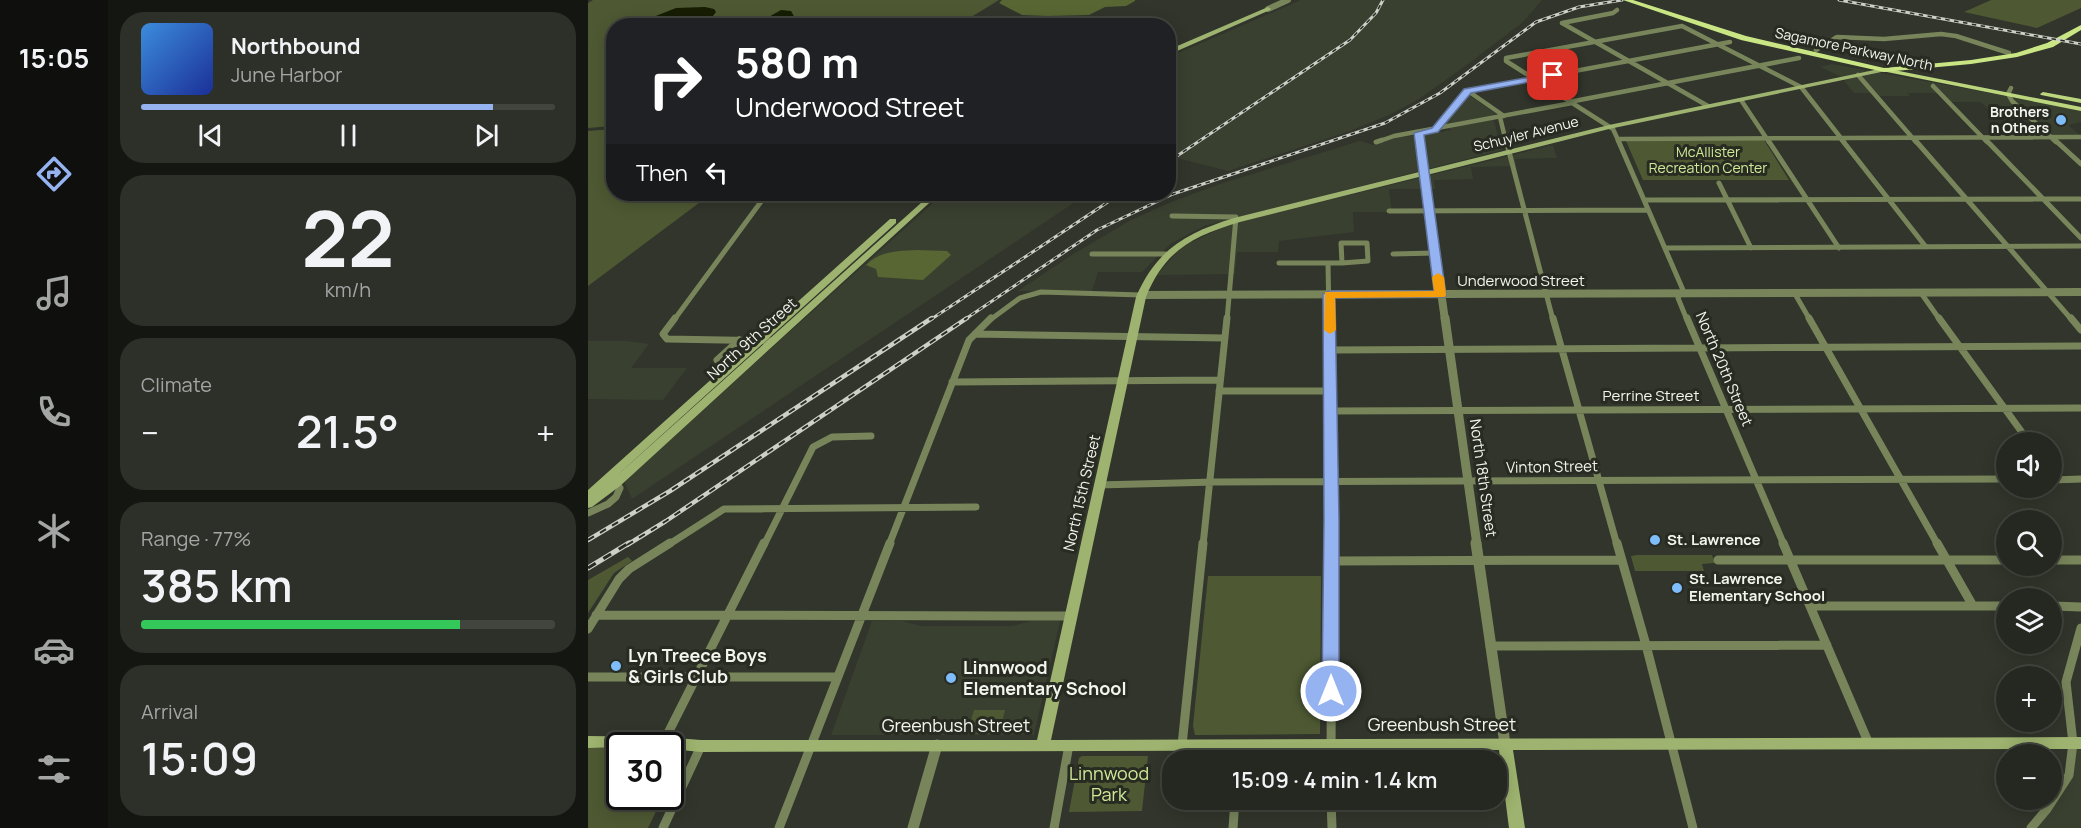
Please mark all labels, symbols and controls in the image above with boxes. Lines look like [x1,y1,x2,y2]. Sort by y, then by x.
street label: Sagamore Parkway North [1773,22,1935,75]
text: Northbound [231,31,361,61]
text: 580 m [735,33,859,91]
text: 15:05 [19,39,89,76]
icon: right [636,42,714,120]
pin [1527,49,1578,100]
icon: arrive [1536,58,1569,91]
text: June Harbor [231,61,343,88]
text: Underwood Street [735,88,964,125]
place label: Brothers n Others [1990,102,2049,137]
street label: Schuyler Avenue [1471,111,1580,156]
marker: Brothers n Others [2054,113,2068,127]
icon: previous [194,119,227,152]
icon: pause [332,119,365,152]
icon: next [470,119,503,152]
park label: McAllister Recreation Center [1649,142,1767,177]
icon: directions [33,153,75,195]
icon: left [700,156,733,189]
text: Then [636,158,688,188]
text: 22 [302,184,394,290]
street label: Underwood Street [1457,270,1585,291]
icon: music [33,272,75,314]
text: km/h [325,276,371,303]
street label: North 9th Street [702,293,801,384]
street label: North 20th Street [1691,308,1758,429]
text: Climate [141,371,212,398]
street label: Perrine Street [1603,385,1699,406]
icon: phone [33,391,75,433]
text: 21.5° [296,400,399,462]
text: − [141,410,159,455]
text: + [536,410,555,455]
street label: North 18th Street [1465,418,1502,538]
map controls [1996,432,2062,810]
button: sound [1996,432,2062,498]
street label: North 15th Street [1058,433,1105,553]
street label: Vinton Street [1506,455,1598,478]
icon: climate [33,510,75,552]
button: search [1996,510,2062,576]
text: Range · 77% [141,525,251,552]
place label: St. Lawrence [1667,529,1761,550]
marker: St. Lawrence [1648,533,1662,547]
text: 385 km [141,554,292,616]
place label: St. Lawrence Elementary School [1689,568,1825,606]
marker: St. Lawrence Elementary School [1670,581,1684,595]
button: layers [1996,588,2062,654]
icon: car [33,629,75,671]
place label: Lyn Treece Boys & Girls Club [628,643,767,688]
place label: Linnwood Elementary School [963,655,1126,700]
marker: Lyn Treece Boys & Girls Club [609,659,623,673]
position arrow [1299,659,1363,723]
button: + [1996,666,2062,732]
marker: Linnwood Elementary School [944,671,958,685]
text: Arrival [141,698,198,725]
street label: Greenbush Street [1368,712,1516,736]
street label: Greenbush Street [882,713,1030,737]
text: 15:09 [141,727,258,789]
speed limit sign: 30 [606,732,684,810]
button: − [1996,744,2062,810]
icon: filters [33,748,75,790]
park label: Linnwood Park [1069,761,1149,806]
text: 15:09 · 4 min · 1.4 km [1232,765,1437,795]

